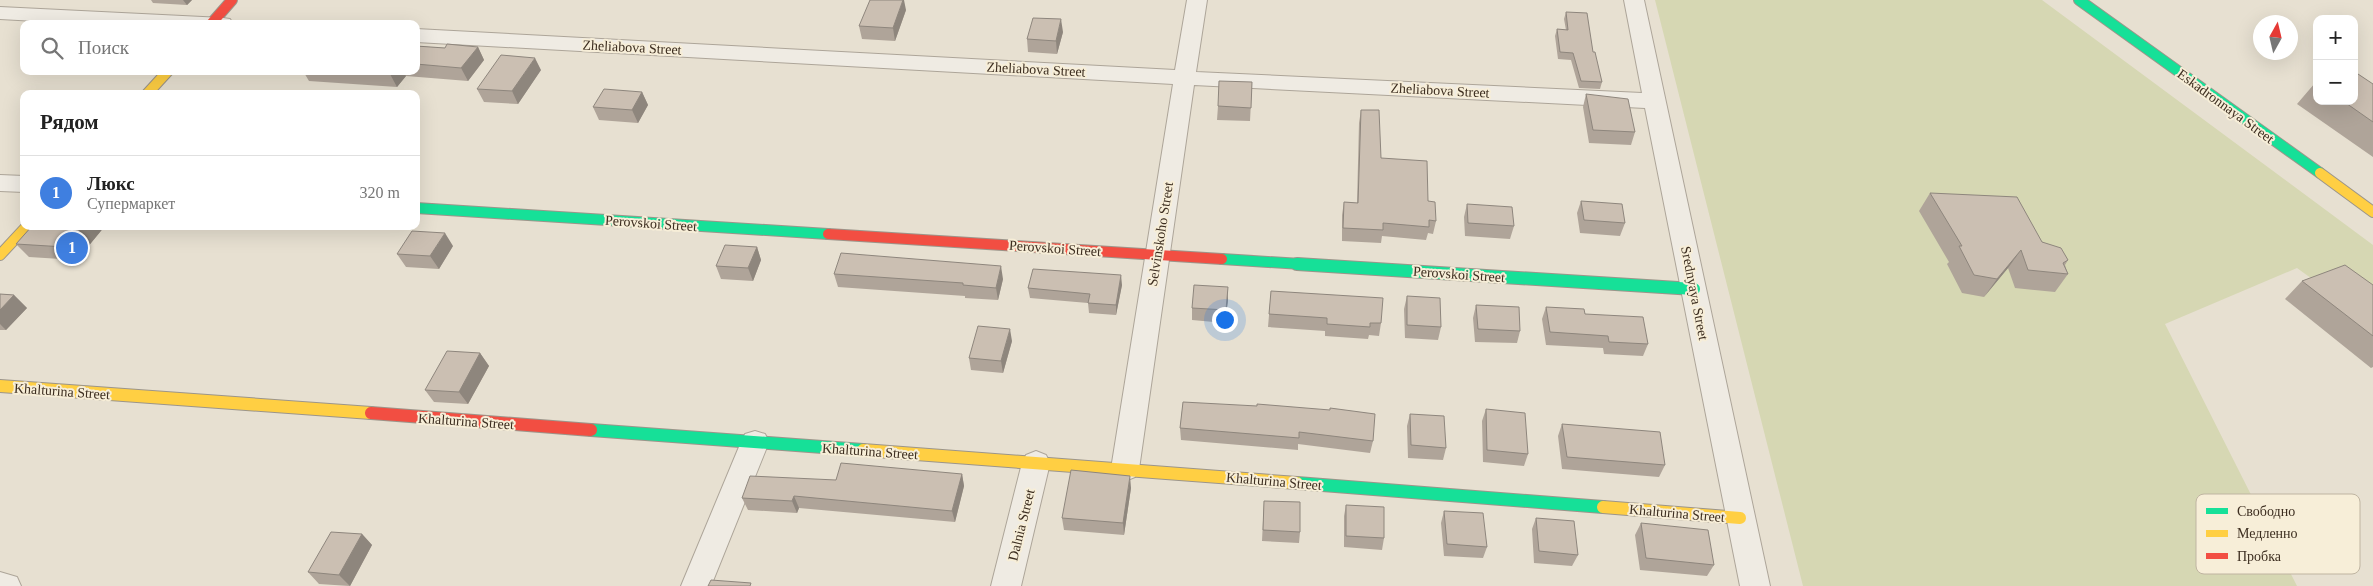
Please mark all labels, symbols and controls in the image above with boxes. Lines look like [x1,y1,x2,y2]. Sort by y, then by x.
north arrow [2253,15,2298,60]
map controls [2313,15,2358,105]
button: + [2313,15,2358,60]
search box [20,20,420,75]
icon: search [38,34,66,62]
text: Поиск [78,37,129,58]
street label: Zheliabova Street [582,37,682,58]
street label: Zheliabova Street [986,59,1086,80]
button: − [2313,60,2358,105]
street label: Eskadronnaya Street [2175,66,2277,146]
street label: Zheliabova Street [1390,80,1490,101]
text: Рядом [40,110,99,134]
text: Люкс [87,173,135,194]
street label: Selvinskoho Street [1145,181,1176,287]
text: 1 [52,184,60,201]
text: 320 m [360,184,400,201]
text: Супермаркет [87,195,175,212]
street label: Perovskoi Street [604,213,698,234]
pin: 1 [56,229,88,267]
street label: Perovskoi Street [1008,238,1102,259]
street label: Srednyaya Street [1678,245,1711,341]
street label: Perovskoi Street [1412,264,1506,285]
your location [1212,307,1238,333]
street label: Khalturina Street [14,381,110,402]
street label: Khalturina Street [418,411,514,432]
street label: Khalturina Street [822,441,918,462]
street label: Khalturina Street [1225,470,1323,493]
street label: Dalnia Street [1005,488,1038,563]
legend [2196,494,2360,574]
street label: Khalturina Street [1628,502,1726,525]
text: Свободно [2237,504,2295,519]
text: Медленно [2237,526,2298,541]
text: Пробка [2237,549,2282,564]

